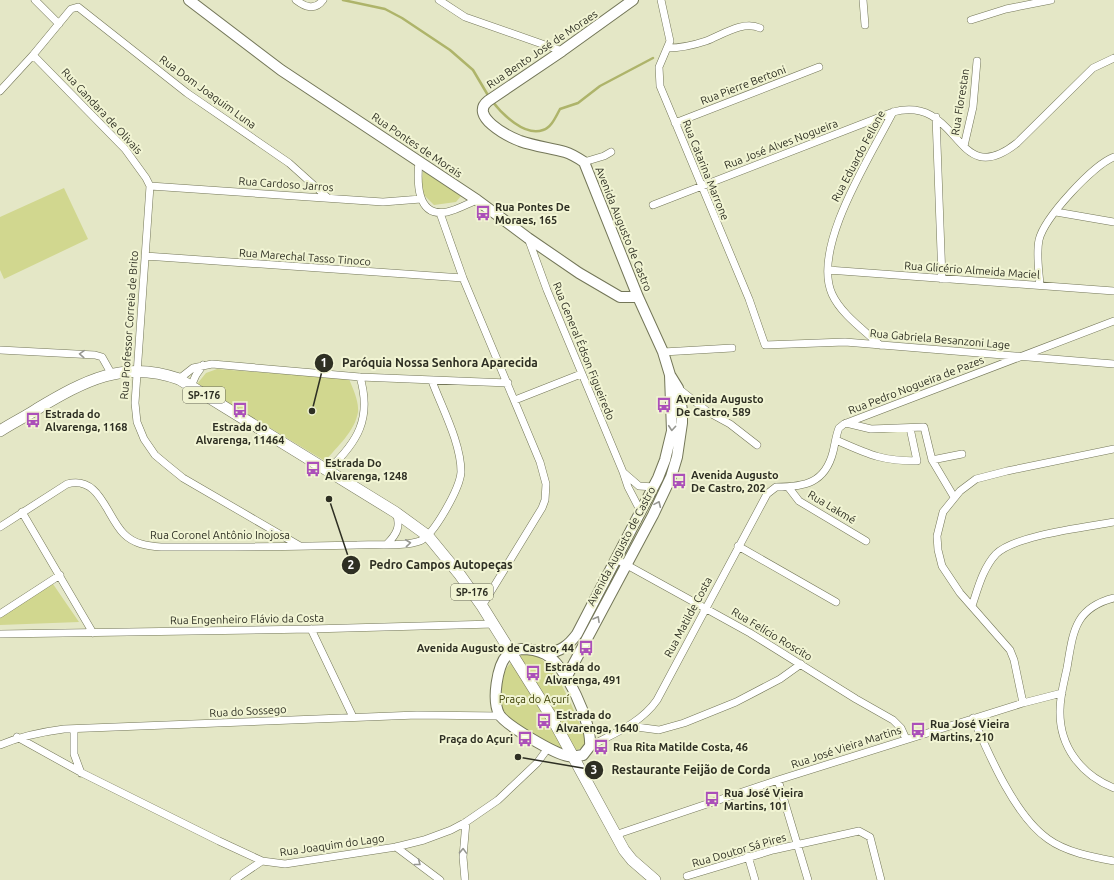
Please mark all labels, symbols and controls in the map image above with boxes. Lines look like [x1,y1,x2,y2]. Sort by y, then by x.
street label: Rua Bento José de Moraes [484,7,600,91]
street label: Rua Dom Joaquim Luna [157,53,259,131]
street label: Rua Pierre Bertoni [699,63,787,107]
street label: Rua Gandara de Olivais [59,66,145,156]
street label: Rua Florestan [949,68,971,136]
street label: Rua Eduardo Fellone [829,108,887,204]
street label: Rua Pontes de Morais [370,110,465,180]
street label: Rua José Alves Nogueira [723,117,839,171]
street label: Rua Catarina Marrone [680,118,732,222]
street label: Avenida Augusto de Castro [593,165,655,293]
street label: Rua Cardoso Jarros [238,175,334,193]
place label: Rua Pontes De Moraes, 165 [495,201,570,226]
bus stop icon: Rua Pontes De Moraes, 165 [474,204,492,222]
street label: Rua Marechal Tasso Tinoco [239,246,371,268]
street label: Rua Professor Correia de Brito [118,250,140,400]
street label: Rua Glicério Almeida Maciel [904,259,1040,281]
street label: Rua General Édson Figueiredo [551,280,618,422]
street label: Rua Gabriela Besanzoni Lage [869,327,1011,351]
one-way arrow [79,349,85,358]
callout: Paróquia Nossa Senhora Aparecida [314,351,546,375]
street label: Rua Pedro Nogueira de Pazes [847,353,986,416]
text: 1 [321,356,327,369]
text: Paróquia Nossa Senhora Aparecida [342,356,538,369]
road number: SP-176 [183,387,225,403]
place label: Avenida Augusto De Castro, 589 [676,393,764,418]
bus stop icon: Avenida Augusto De Castro, 589 [655,396,673,414]
bus stop icon: Estrada do Alvarenga, 11464 [231,401,249,419]
place label: Estrada do Alvarenga, 1168 [45,408,128,433]
bus stop icon: Estrada do Alvarenga, 1168 [24,411,42,429]
place label: Estrada do Alvarenga, 11464 [196,421,284,446]
one-way arrow [667,425,676,431]
place label: Estrada Do Alvarenga, 1248 [325,457,408,482]
bus stop icon: Estrada Do Alvarenga, 1248 [304,460,322,478]
place label: Avenida Augusto De Castro, 202 [691,469,779,494]
bus stop icon: Avenida Augusto De Castro, 202 [670,472,688,490]
street label: Avenida Augusto de Castro [584,484,658,608]
street label: Rua Lakmé [806,488,858,526]
one-way arrow [653,501,661,508]
street label: Rua Coronel Antônio Inojosa [150,529,290,541]
one-way arrow [405,539,411,548]
callout: Pedro Campos Autopeças [341,553,521,577]
text: 2 [348,558,355,571]
text: Pedro Campos Autopeças [369,558,513,573]
street label: Rua Matilde Costa [662,575,714,659]
road number: SP-176 [451,584,493,600]
street label: Rua Felício Roscito [729,605,815,663]
street label: Rua Engenheiro Flávio da Costa [170,612,324,626]
one-way arrow [592,616,600,623]
bus stop icon: Avenida Augusto de Castro, 44 [577,639,595,657]
place label: Avenida Augusto de Castro, 44 [417,642,574,654]
place label: Estrada do Alvarenga, 491 [545,661,621,686]
bus stop icon: Estrada do Alvarenga, 491 [524,664,542,682]
park label: Praça do Açurí [499,693,570,705]
street label: Rua do Sossego [209,703,287,719]
place label: Estrada do Alvarenga, 1640 [556,709,639,734]
bus stop icon: Estrada do Alvarenga, 1640 [535,712,553,730]
place label: Rua José Vieira Martins, 210 [930,718,1010,743]
bus stop icon: Rua José Vieira Martins, 210 [909,721,927,739]
street label: Rua José Vieira Martins [789,723,903,770]
bus stop icon: Praça do Açuri [516,730,534,748]
place label: Praça do Açuri [439,733,513,745]
bus stop icon: Rua Rita Matilde Costa, 46 [592,738,610,756]
place label: Rua Rita Matilde Costa, 46 [613,741,748,753]
callout: Restaurante Feijão de Corda [584,758,779,782]
text: 3 [591,763,597,776]
text: Restaurante Feijão de Corda [611,763,771,776]
place label: Rua José Vieira Martins, 101 [724,787,804,812]
bus stop icon: Rua José Vieira Martins, 101 [703,790,721,808]
street label: Rua Doutor Sá Pires [691,831,788,869]
street label: Rua Joaquim do Lago [279,832,385,858]
one-way arrow [459,848,467,854]
one-way arrow [414,859,421,866]

